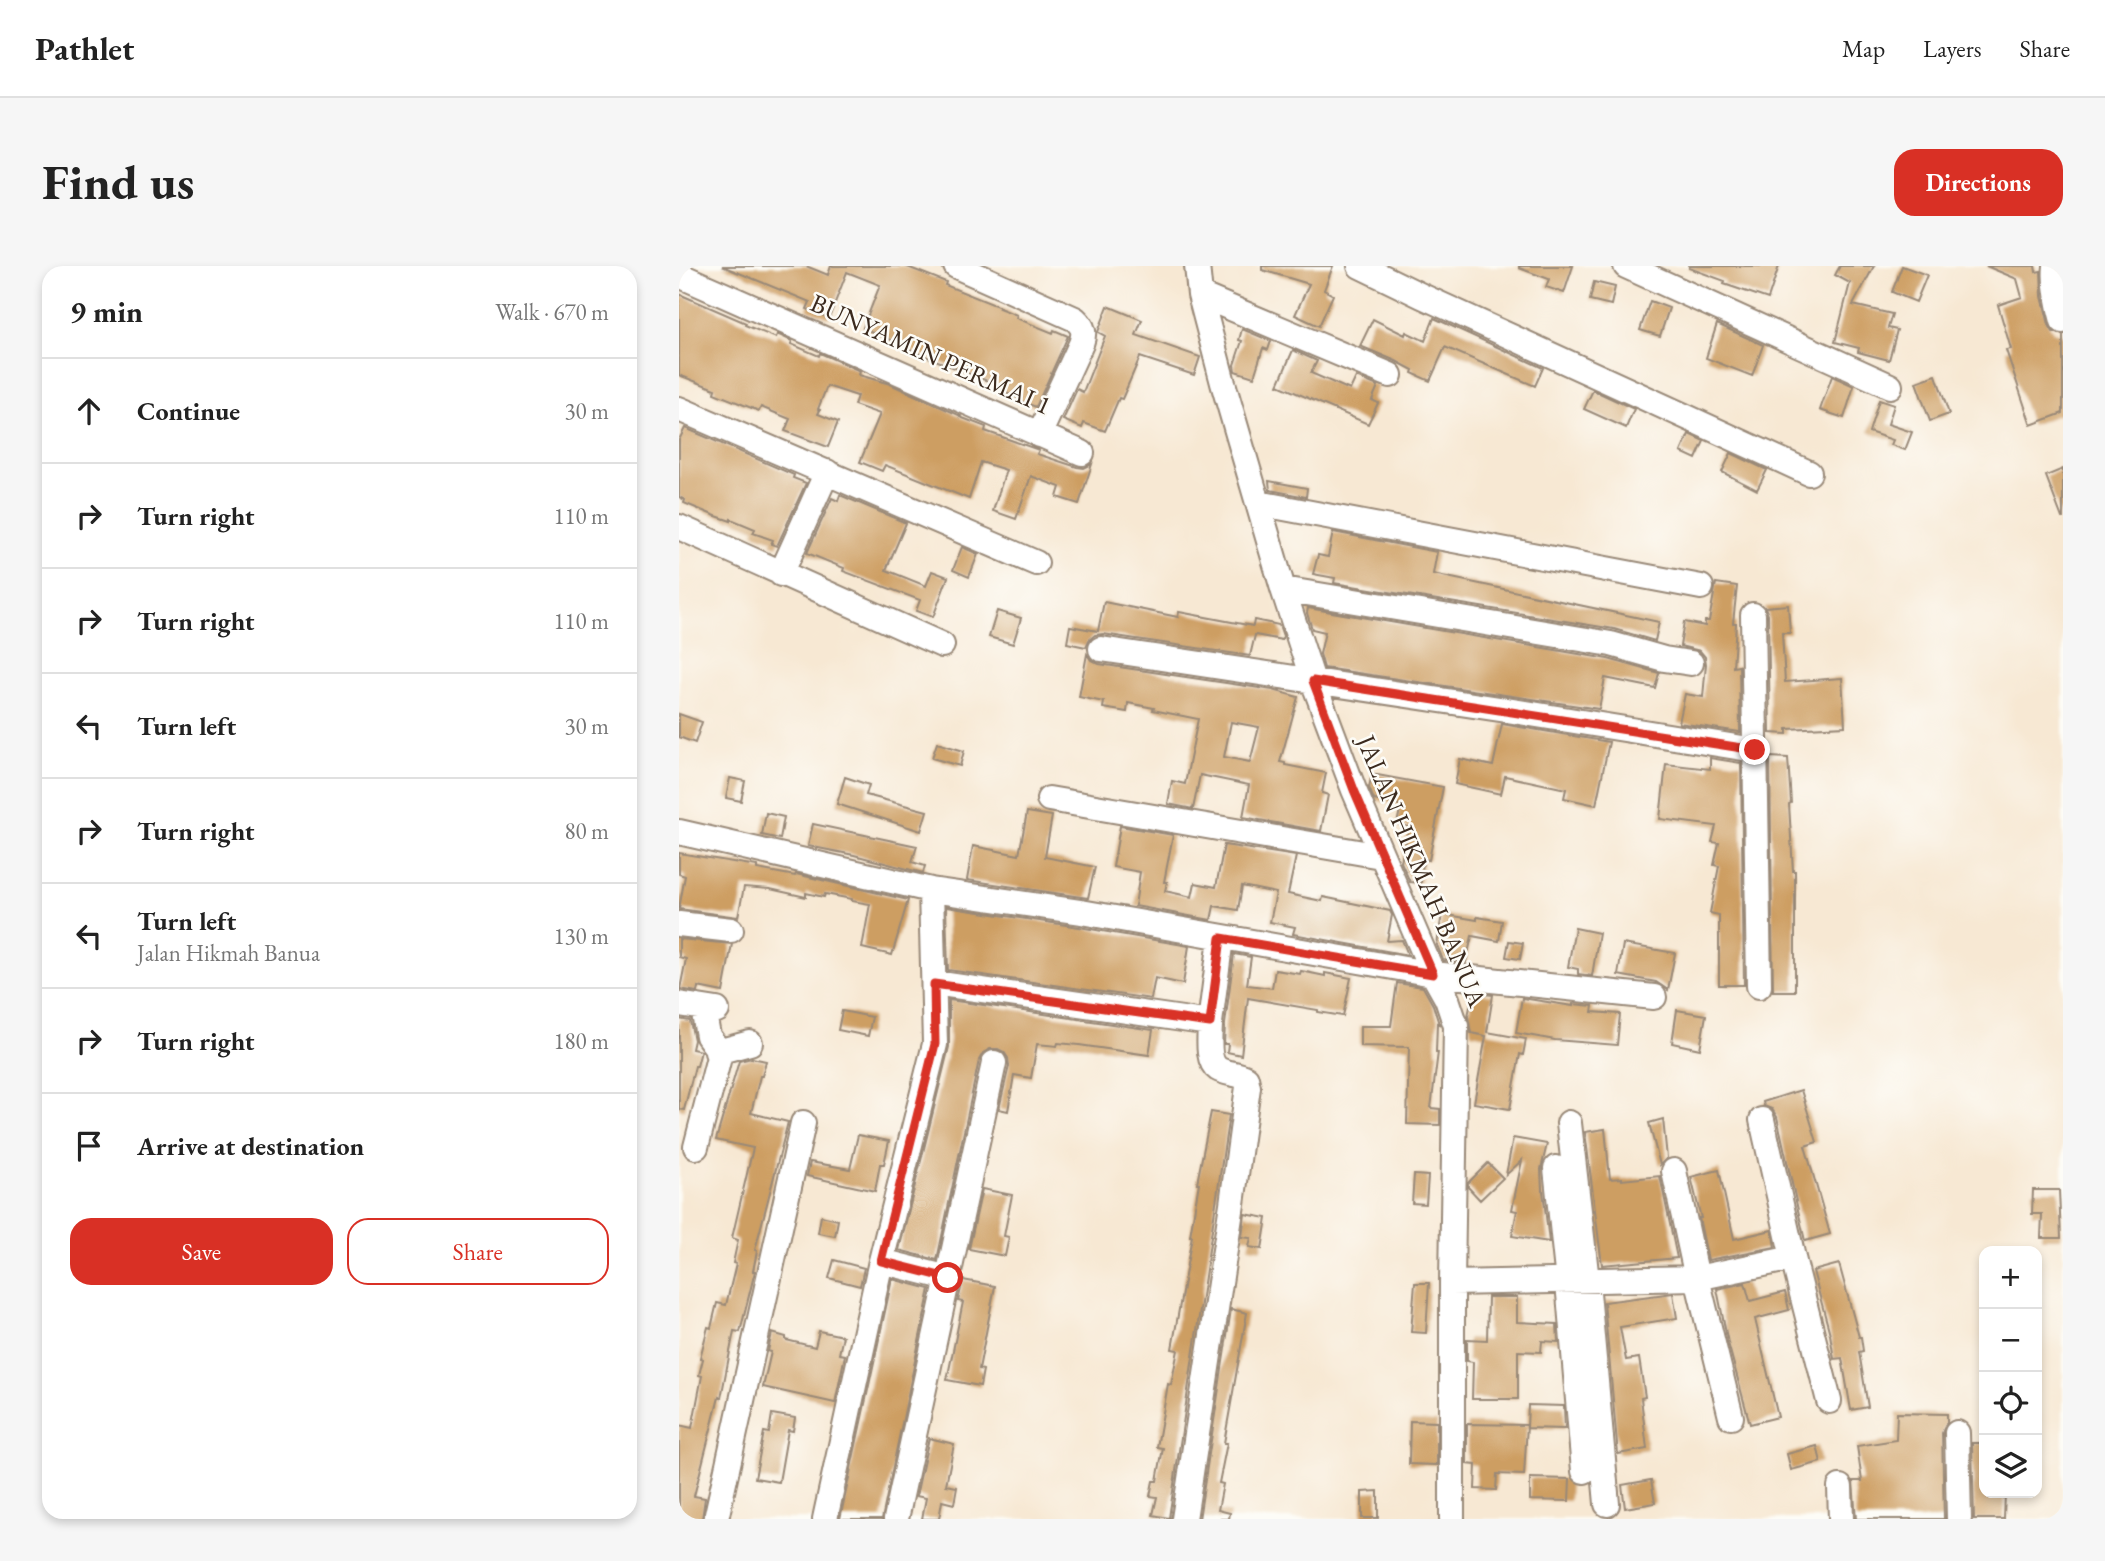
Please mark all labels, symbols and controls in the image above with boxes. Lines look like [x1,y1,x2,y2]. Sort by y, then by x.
text: Pathlet [35,27,134,70]
text: Map [1842,33,1885,64]
text: Layers [1923,33,1982,64]
text: Share [2020,33,2070,64]
button: Directions [1894,149,2063,216]
text: Find us [42,150,194,214]
street label: BUNYAMIN PERMAI 1 [805,286,1057,422]
text: 9 min [70,292,143,331]
text: Walk · 670 m [495,297,609,327]
icon: ahead [70,392,108,430]
text: Continue [137,394,240,428]
text: 30 m [564,396,609,426]
icon: right [70,497,108,535]
text: Turn right [137,499,255,533]
text: 110 m [553,501,609,531]
icon: right [70,602,108,640]
text: Turn right [137,604,255,638]
text: 110 m [553,606,609,636]
icon: left [70,707,108,745]
text: Turn left [137,709,236,743]
text: 30 m [564,711,609,741]
street label: JALAN HIKMAH BANUA [1348,728,1495,1013]
route end [1739,734,1770,765]
icon: right [70,812,108,850]
text: Turn right [137,814,255,848]
text: 80 m [564,816,609,846]
text: Turn left [137,904,236,938]
icon: left [70,917,108,955]
text: 130 m [553,921,609,951]
text: Jalan Hikmah Banua [137,938,320,968]
icon: right [70,1022,108,1060]
text: Turn right [137,1024,255,1058]
text: 180 m [553,1026,609,1056]
icon: arrive [70,1127,108,1165]
text: Arrive at destination [137,1129,364,1163]
button: Save [70,1218,333,1285]
button: Share [347,1218,609,1285]
map controls [1979,1246,2042,1498]
button: + [1979,1246,2042,1309]
route start [932,1262,963,1293]
button: − [1979,1309,2042,1372]
button: locate [1979,1372,2042,1435]
button: layers [1979,1435,2042,1498]

